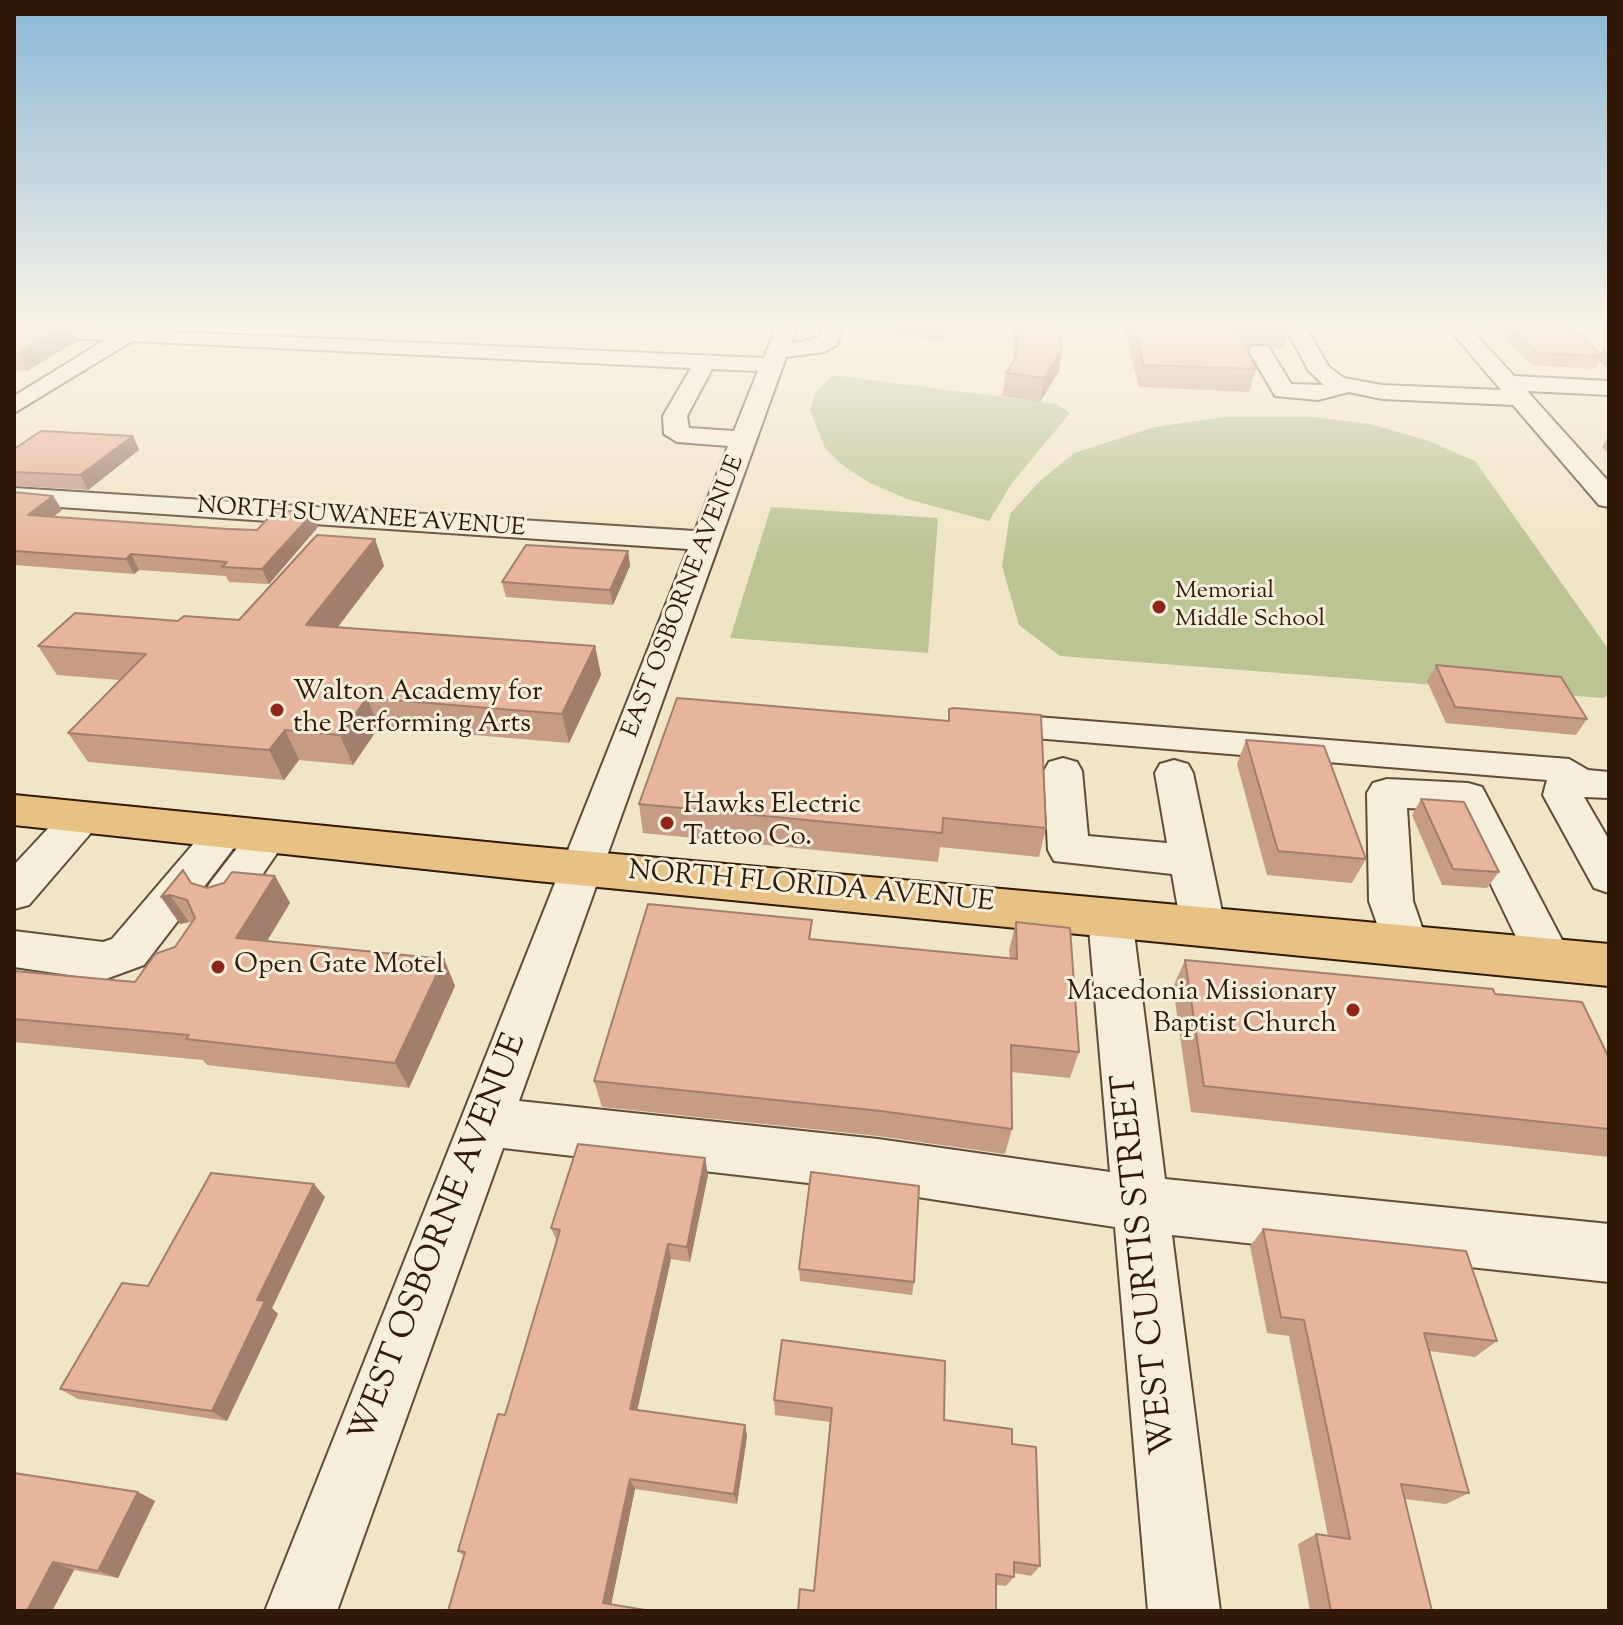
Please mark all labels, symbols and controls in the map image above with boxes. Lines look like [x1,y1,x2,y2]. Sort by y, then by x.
street label: EAST OSBORNE AVENUE [618,452,752,742]
street label: NORTH SUWANEE AVENUE [196,493,526,545]
place label: Memorial Middle School [1175,579,1325,635]
marker: Memorial Middle School [1150,598,1168,616]
place label: Walton Academy for the Performing Arts [293,677,543,743]
marker: Walton Academy for the Performing Arts [268,701,286,719]
place label: Hawks Electric Tattoo Co. [683,790,861,856]
marker: Hawks Electric Tattoo Co. [658,814,676,832]
street label: NORTH FLORIDA AVENUE [627,856,995,922]
place label: Open Gate Motel [234,950,444,984]
marker: Open Gate Motel [209,958,227,976]
place label: Macedonia Missionary Baptist Church [1066,977,1337,1043]
marker: Macedonia Missionary Baptist Church [1344,1001,1362,1019]
street label: WEST OSBORNE AVENUE [344,1029,538,1449]
street label: WEST CURTIS STREET [1107,1072,1187,1456]

